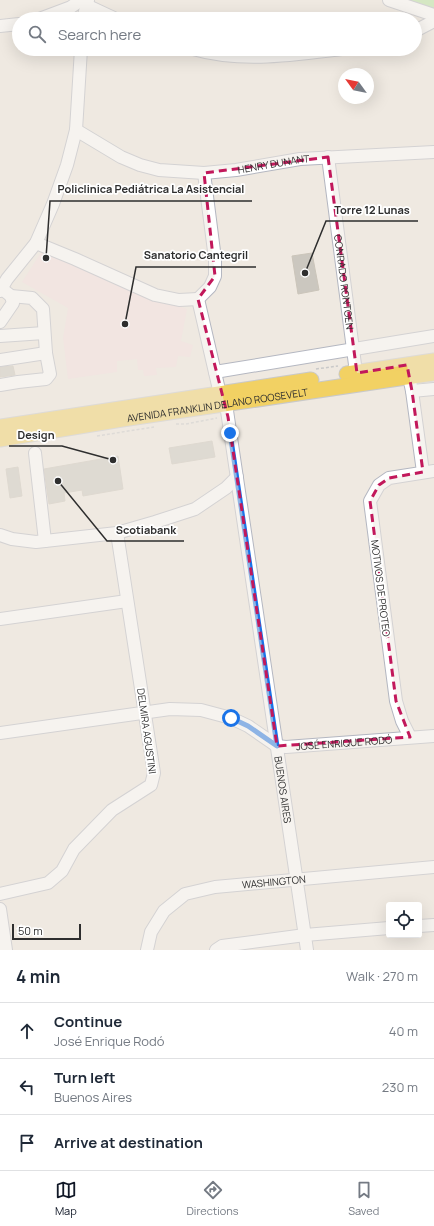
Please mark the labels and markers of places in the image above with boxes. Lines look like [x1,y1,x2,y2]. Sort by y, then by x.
callout: Policlinica Pediátrica La Asistencial [50,178,252,201]
callout: Torre 12 Lunas [326,198,418,221]
callout: Sanatorio Cantegril [136,244,256,267]
callout: Design [9,423,62,446]
callout: Scotiabank [107,518,184,541]

